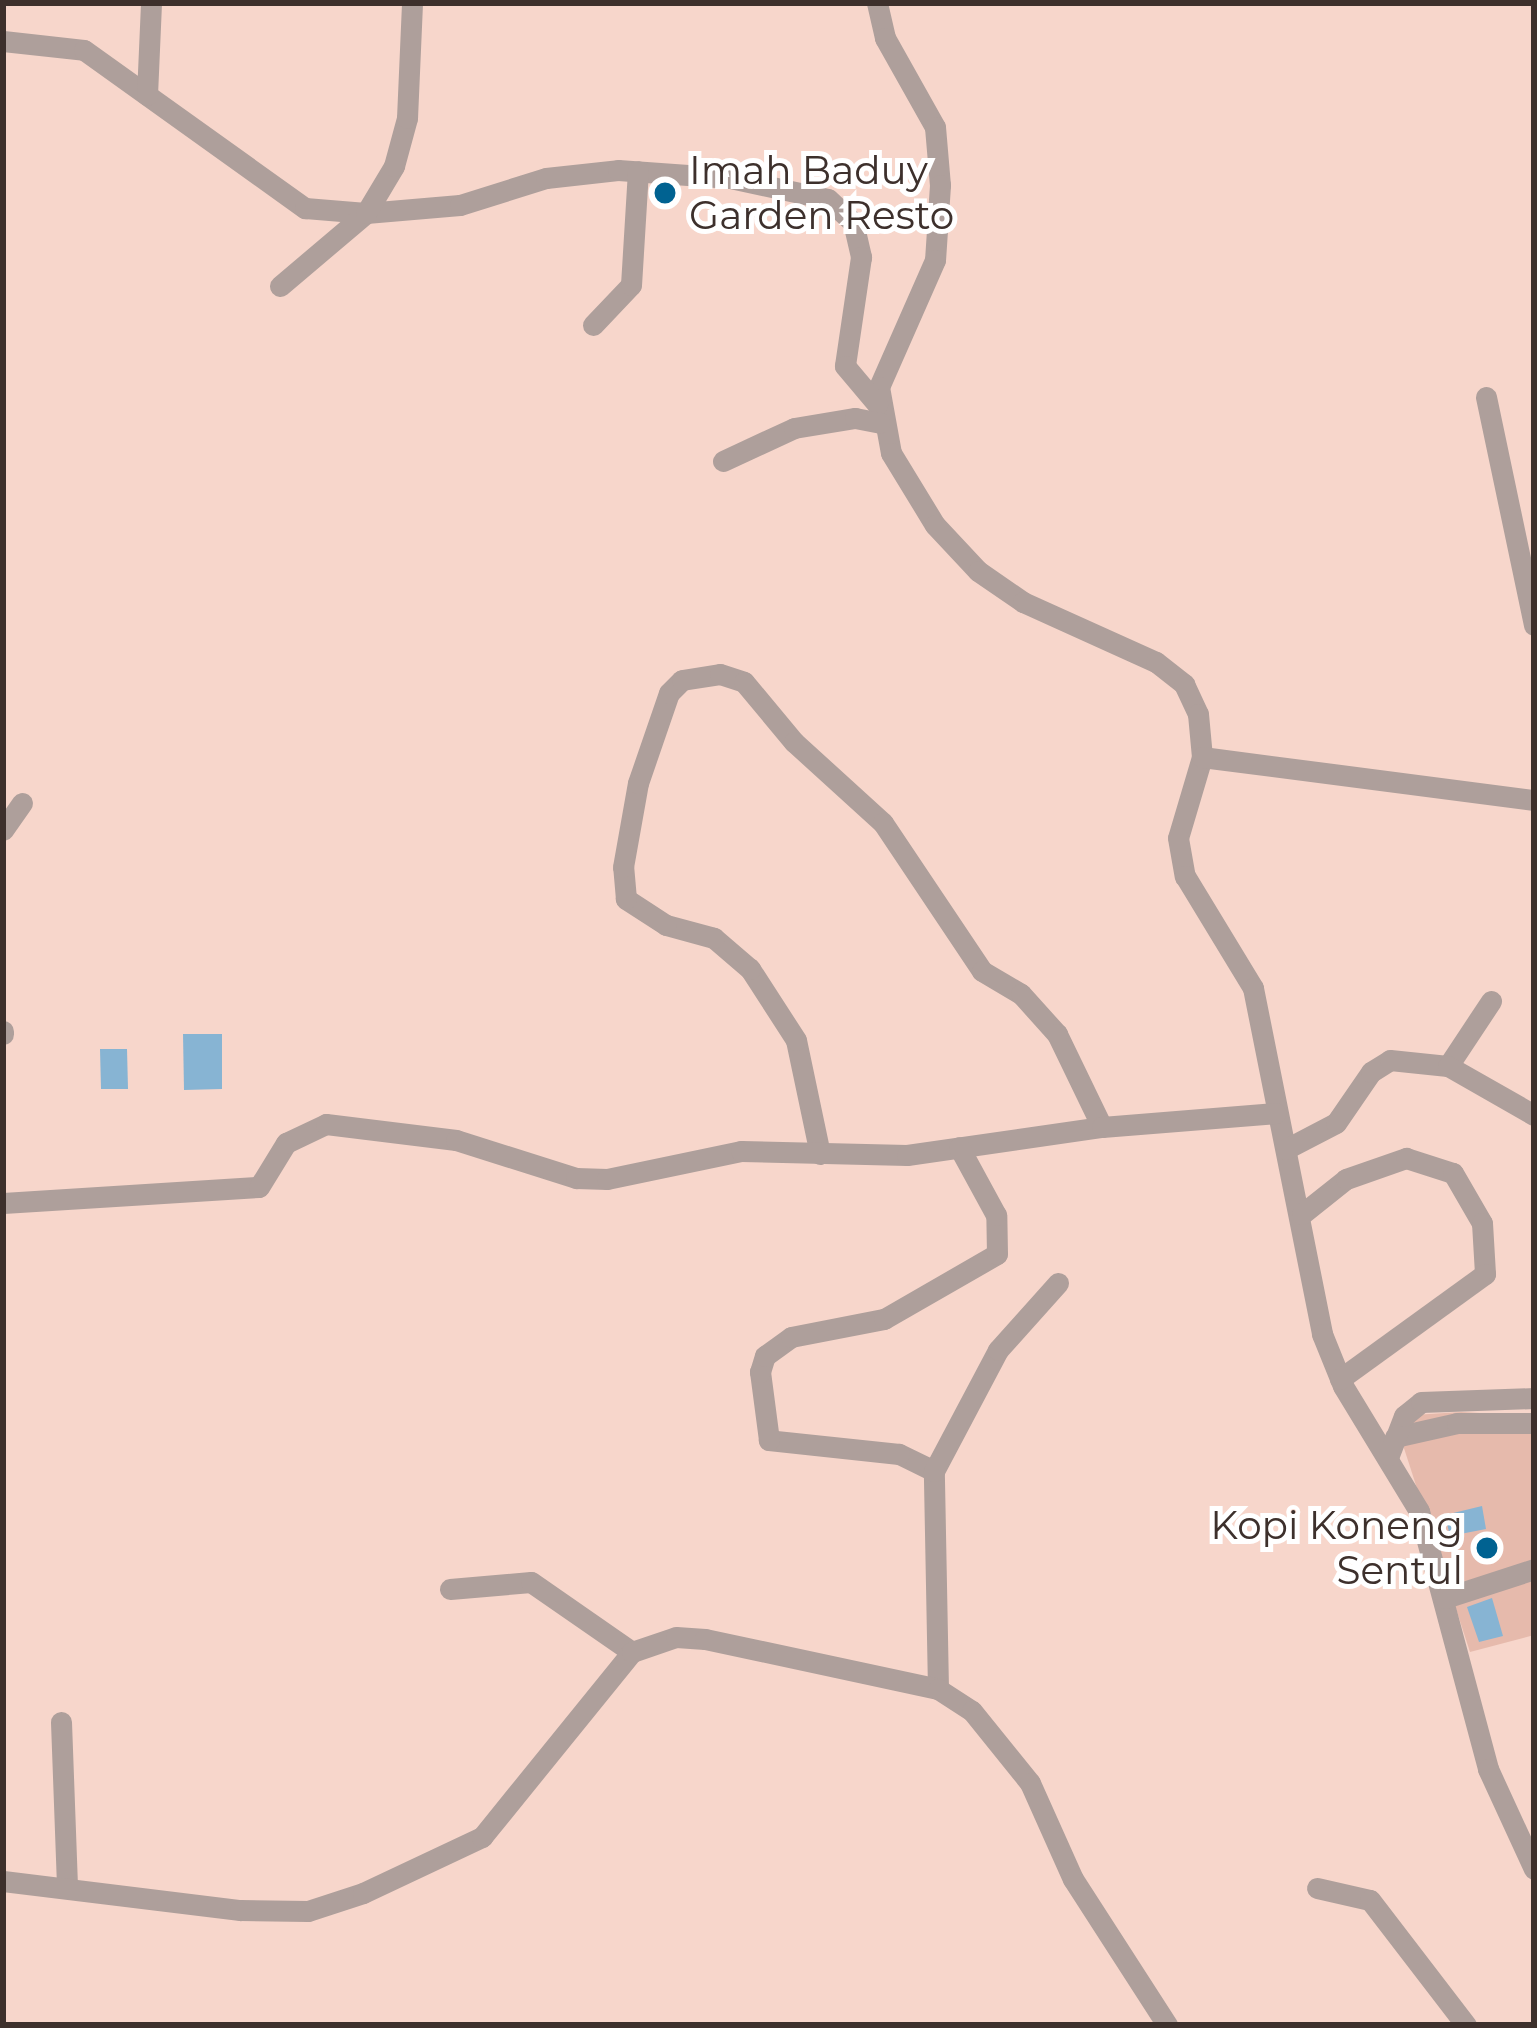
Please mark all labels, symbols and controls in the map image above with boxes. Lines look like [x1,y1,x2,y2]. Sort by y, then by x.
place label: Imah Baduy Garden Resto [689,148,954,239]
marker: Imah Baduy Garden Resto [652,180,678,206]
place label: Kopi Koneng Sentul [1210,1503,1463,1594]
marker: Kopi Koneng Sentul [1474,1535,1500,1561]

